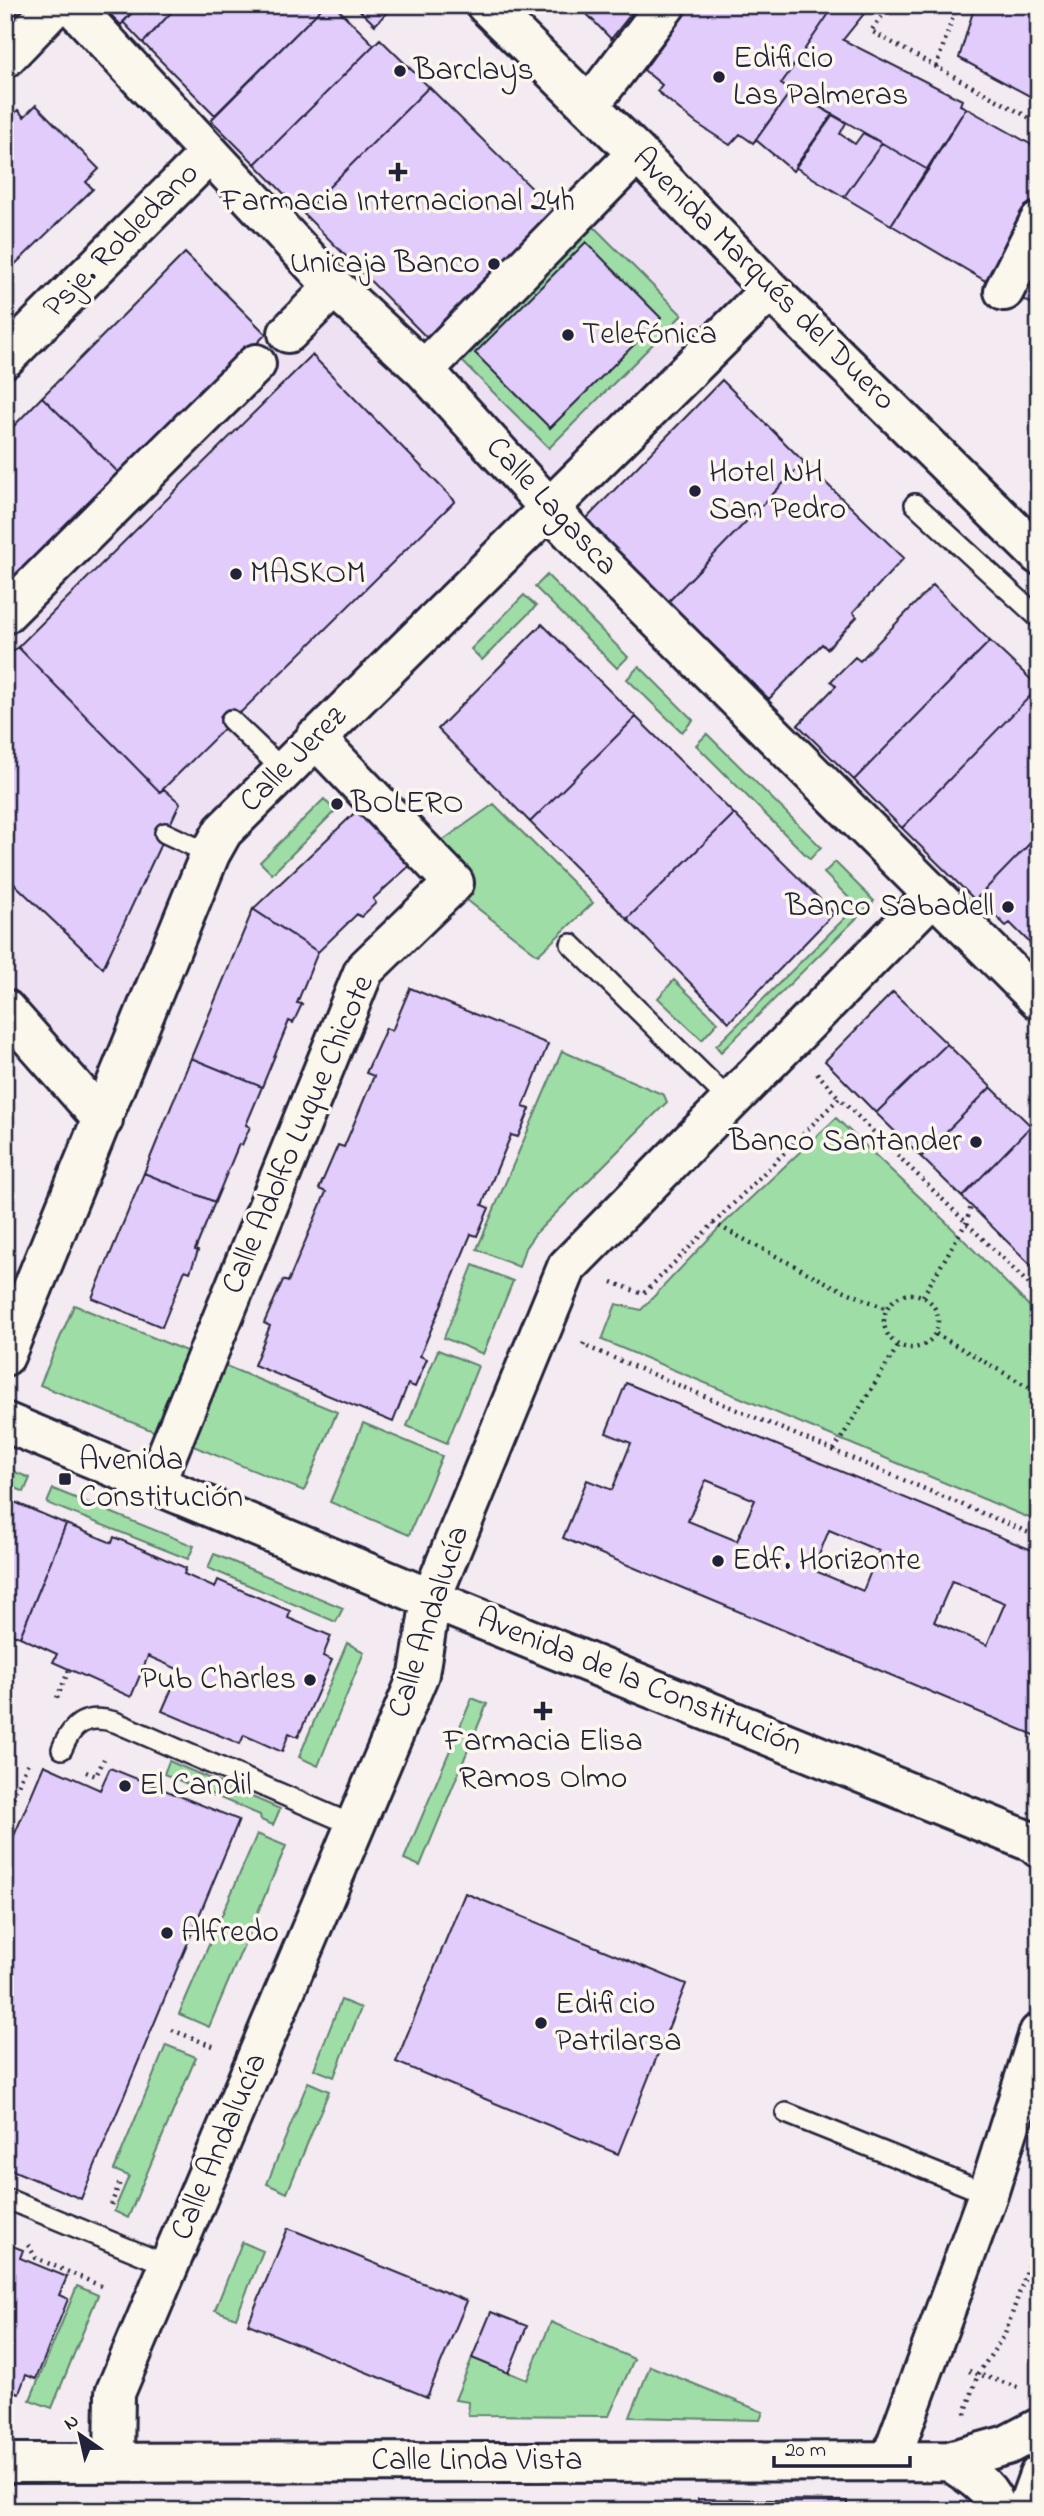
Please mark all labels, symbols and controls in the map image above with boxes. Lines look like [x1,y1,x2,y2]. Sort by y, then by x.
place label: Edificio Las Palmeras [733,36,908,120]
place label: Barclays [413,48,534,95]
marker: Barclays [392,63,408,79]
marker: Edificio Las Palmeras [711,69,727,85]
street label: Avenida Marqués del Duero [620,137,906,423]
street label: Psje. Robledano [33,152,211,330]
marker: Farmacia Internacional 24h [390,164,406,180]
place label: Farmacia Internacional 24h [220,179,575,226]
place label: Unicaja Banco [290,241,480,288]
marker: Unicaja Banco [486,256,502,272]
place label: Telefónica [582,312,717,359]
marker: Telefónica [560,327,576,343]
street label: Calle Lagasca [474,426,628,588]
place label: Hotel NH San Pedro [709,450,846,534]
marker: Hotel NH San Pedro [687,483,703,499]
place label: MASKOM [250,551,366,598]
marker: MASKOM [228,566,244,582]
street label: Calle Jerez [229,695,359,825]
place label: BOLERO [350,781,464,828]
marker: BOLERO [329,796,345,812]
place label: Banco Sabadell [784,884,994,931]
marker: Banco Sabadell [1000,899,1016,915]
street label: Calle Adolfo Luque Chicote [210,968,388,1302]
place label: Banco Santander [728,1119,962,1166]
marker: Banco Santander [968,1134,984,1150]
place label: Avenida Constitución [79,1438,243,1522]
marker: Avenida Constitución [57,1471,73,1487]
street label: Calle Andalucía [377,1520,483,1724]
place label: Edf. Horizonte [732,1538,921,1585]
marker: Edf. Horizonte [710,1553,726,1569]
street label: Avenida de la Constitución [469,1596,809,1770]
place label: Pub Charles [140,1657,296,1704]
marker: Pub Charles [302,1672,318,1688]
marker: Farmacia Elisa Ramos Olmo [535,1703,551,1719]
place label: Farmacia Elisa Ramos Olmo [442,1719,643,1803]
place label: El Candil [139,1763,252,1810]
marker: El Candil [117,1778,133,1794]
place label: Alfredo [181,1910,279,1957]
marker: Alfredo [159,1925,175,1941]
place label: Edificio Patrilarsa [555,1982,681,2066]
marker: Edificio Patrilarsa [533,2015,549,2031]
street label: Calle Andalucía [159,2046,281,2248]
north arrow [46,2400,116,2470]
text: N [59,2408,85,2438]
scale bar [774,2425,911,2469]
text: 20 m [785,2436,826,2466]
street label: Calle Linda Vista [371,2438,583,2485]

